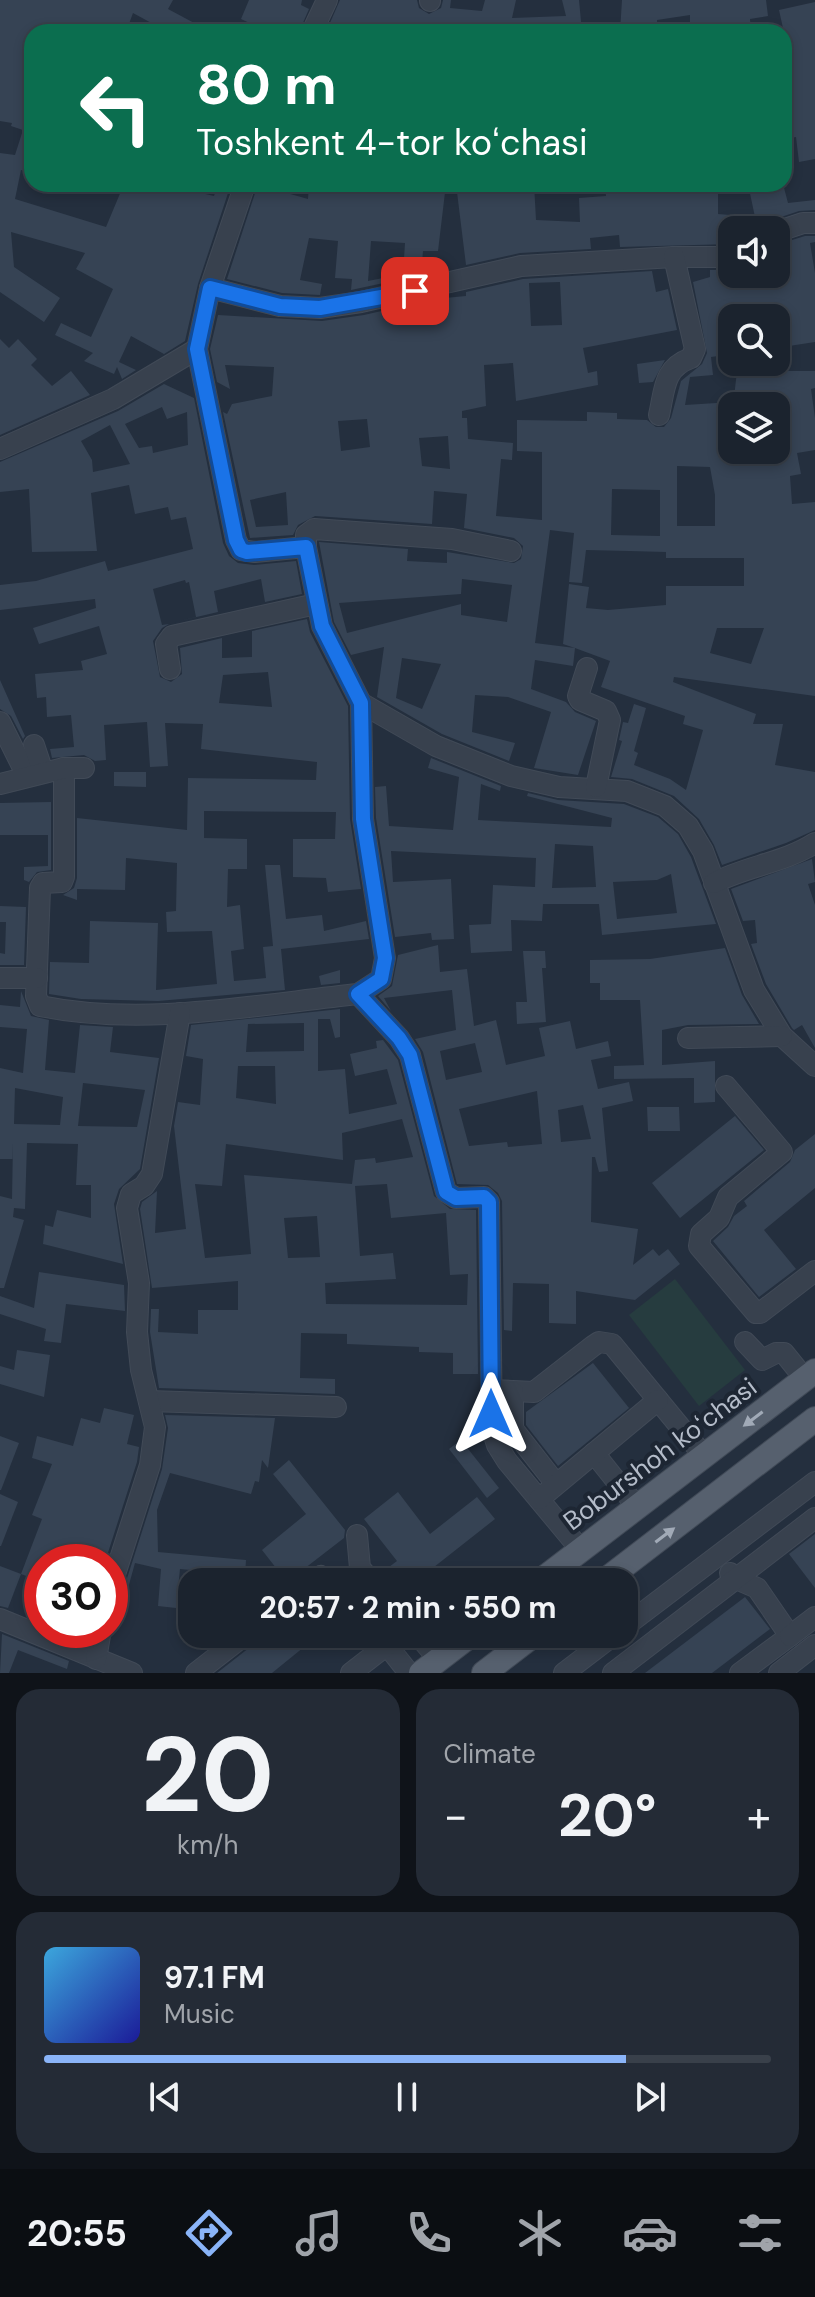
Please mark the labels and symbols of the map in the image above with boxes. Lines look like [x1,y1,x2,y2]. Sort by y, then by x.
pin [381,257,449,325]
street label: Boburshoh koʻchasi [556,1370,764,1538]
position arrow [449,1372,533,1456]
one-way arrow [743,1410,763,1426]
one-way arrow [654,1527,675,1543]
speed limit sign: 30 [24,1544,128,1648]

